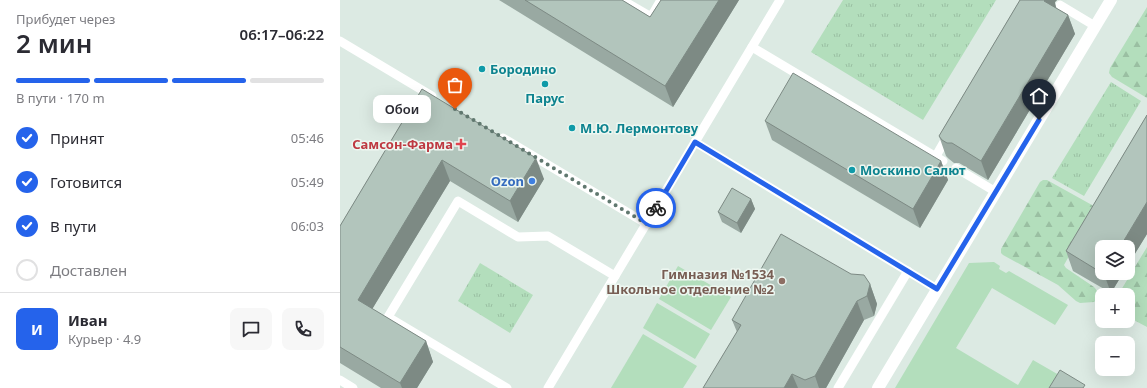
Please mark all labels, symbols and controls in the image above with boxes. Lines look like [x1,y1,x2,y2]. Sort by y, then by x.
text: Прибудет через [16,10,115,28]
text: 06:17–06:22 [240,24,324,44]
text: 2 мин [16,25,92,61]
place label: Бородино [490,60,556,78]
marker: Бородино [477,64,487,74]
pin [438,68,472,109]
icon: bag [444,74,466,96]
marker: Парус [540,79,550,89]
pin [1022,79,1056,120]
icon: home [1028,85,1050,107]
text: В пути · 170 m [16,89,105,107]
place label: Парус [525,89,565,107]
callout: Обои [373,95,431,123]
text: Обои [385,100,419,118]
place label: М.Ю. Лермонтову [580,119,699,137]
marker: М.Ю. Лермонтову [567,123,577,133]
icon: check [16,127,38,149]
text: Принят [50,128,104,148]
text: 05:46 [291,129,324,147]
place label: Самсон-Фарма [352,135,453,153]
marker: Самсон-Фарма [456,139,466,149]
place label: Москино Салют [860,161,966,179]
marker: Москино Салют [847,165,857,175]
icon: check [16,171,38,193]
text: Готовится [50,172,122,192]
place label: Ozon [491,172,524,190]
text: 05:49 [291,173,324,191]
marker: Ozon [527,176,537,186]
courier [636,188,676,228]
icon: bike [645,197,667,219]
icon: check [16,215,38,237]
text: В пути [50,216,97,236]
text: 06:03 [291,217,324,235]
map controls [1095,240,1135,376]
button: layers [1095,240,1135,280]
text: Доставлен [50,260,127,280]
place label: Гимназия №1534 Школьное отделение №2 [606,265,775,298]
marker: Гимназия №1534 Школьное отделение №2 [777,276,787,286]
button: + [1095,288,1135,328]
button: chat [230,308,272,350]
button: phone [282,308,324,350]
text: Иван [68,310,108,330]
text: И [31,319,43,339]
text: Курьер · 4.9 [68,330,141,348]
button: − [1095,336,1135,376]

